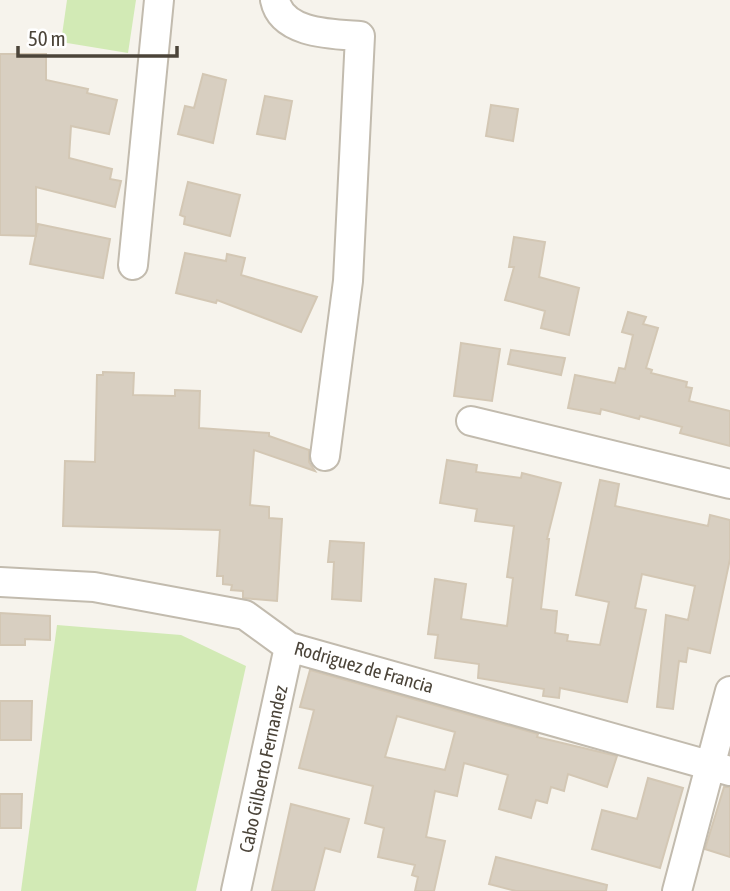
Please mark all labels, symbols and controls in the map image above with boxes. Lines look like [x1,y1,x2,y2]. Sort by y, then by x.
scale bar [18,14,177,58]
text: 50 m [28,26,66,50]
street label: Rodriguez de Francia [292,637,436,697]
street label: Cabo Gilberto Fernandez [235,683,292,855]

